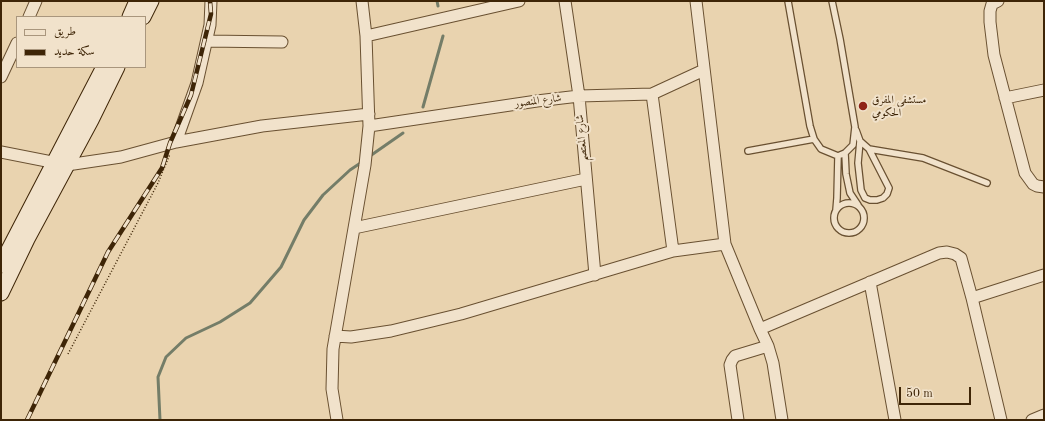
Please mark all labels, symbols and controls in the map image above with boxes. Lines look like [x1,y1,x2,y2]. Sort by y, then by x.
legend [16,16,146,68]
text: طريق [54,26,76,38]
text: سكة حديد [54,46,95,58]
street label: شارع المنصور [514,92,562,110]
place label: مستشفى المفرق الحكومي [872,93,926,119]
marker: مستشفى المفرق الحكومي [857,100,869,112]
street label: شارع المعتصم [573,114,591,162]
scale bar [901,379,973,405]
text: 50 m [906,388,933,400]

